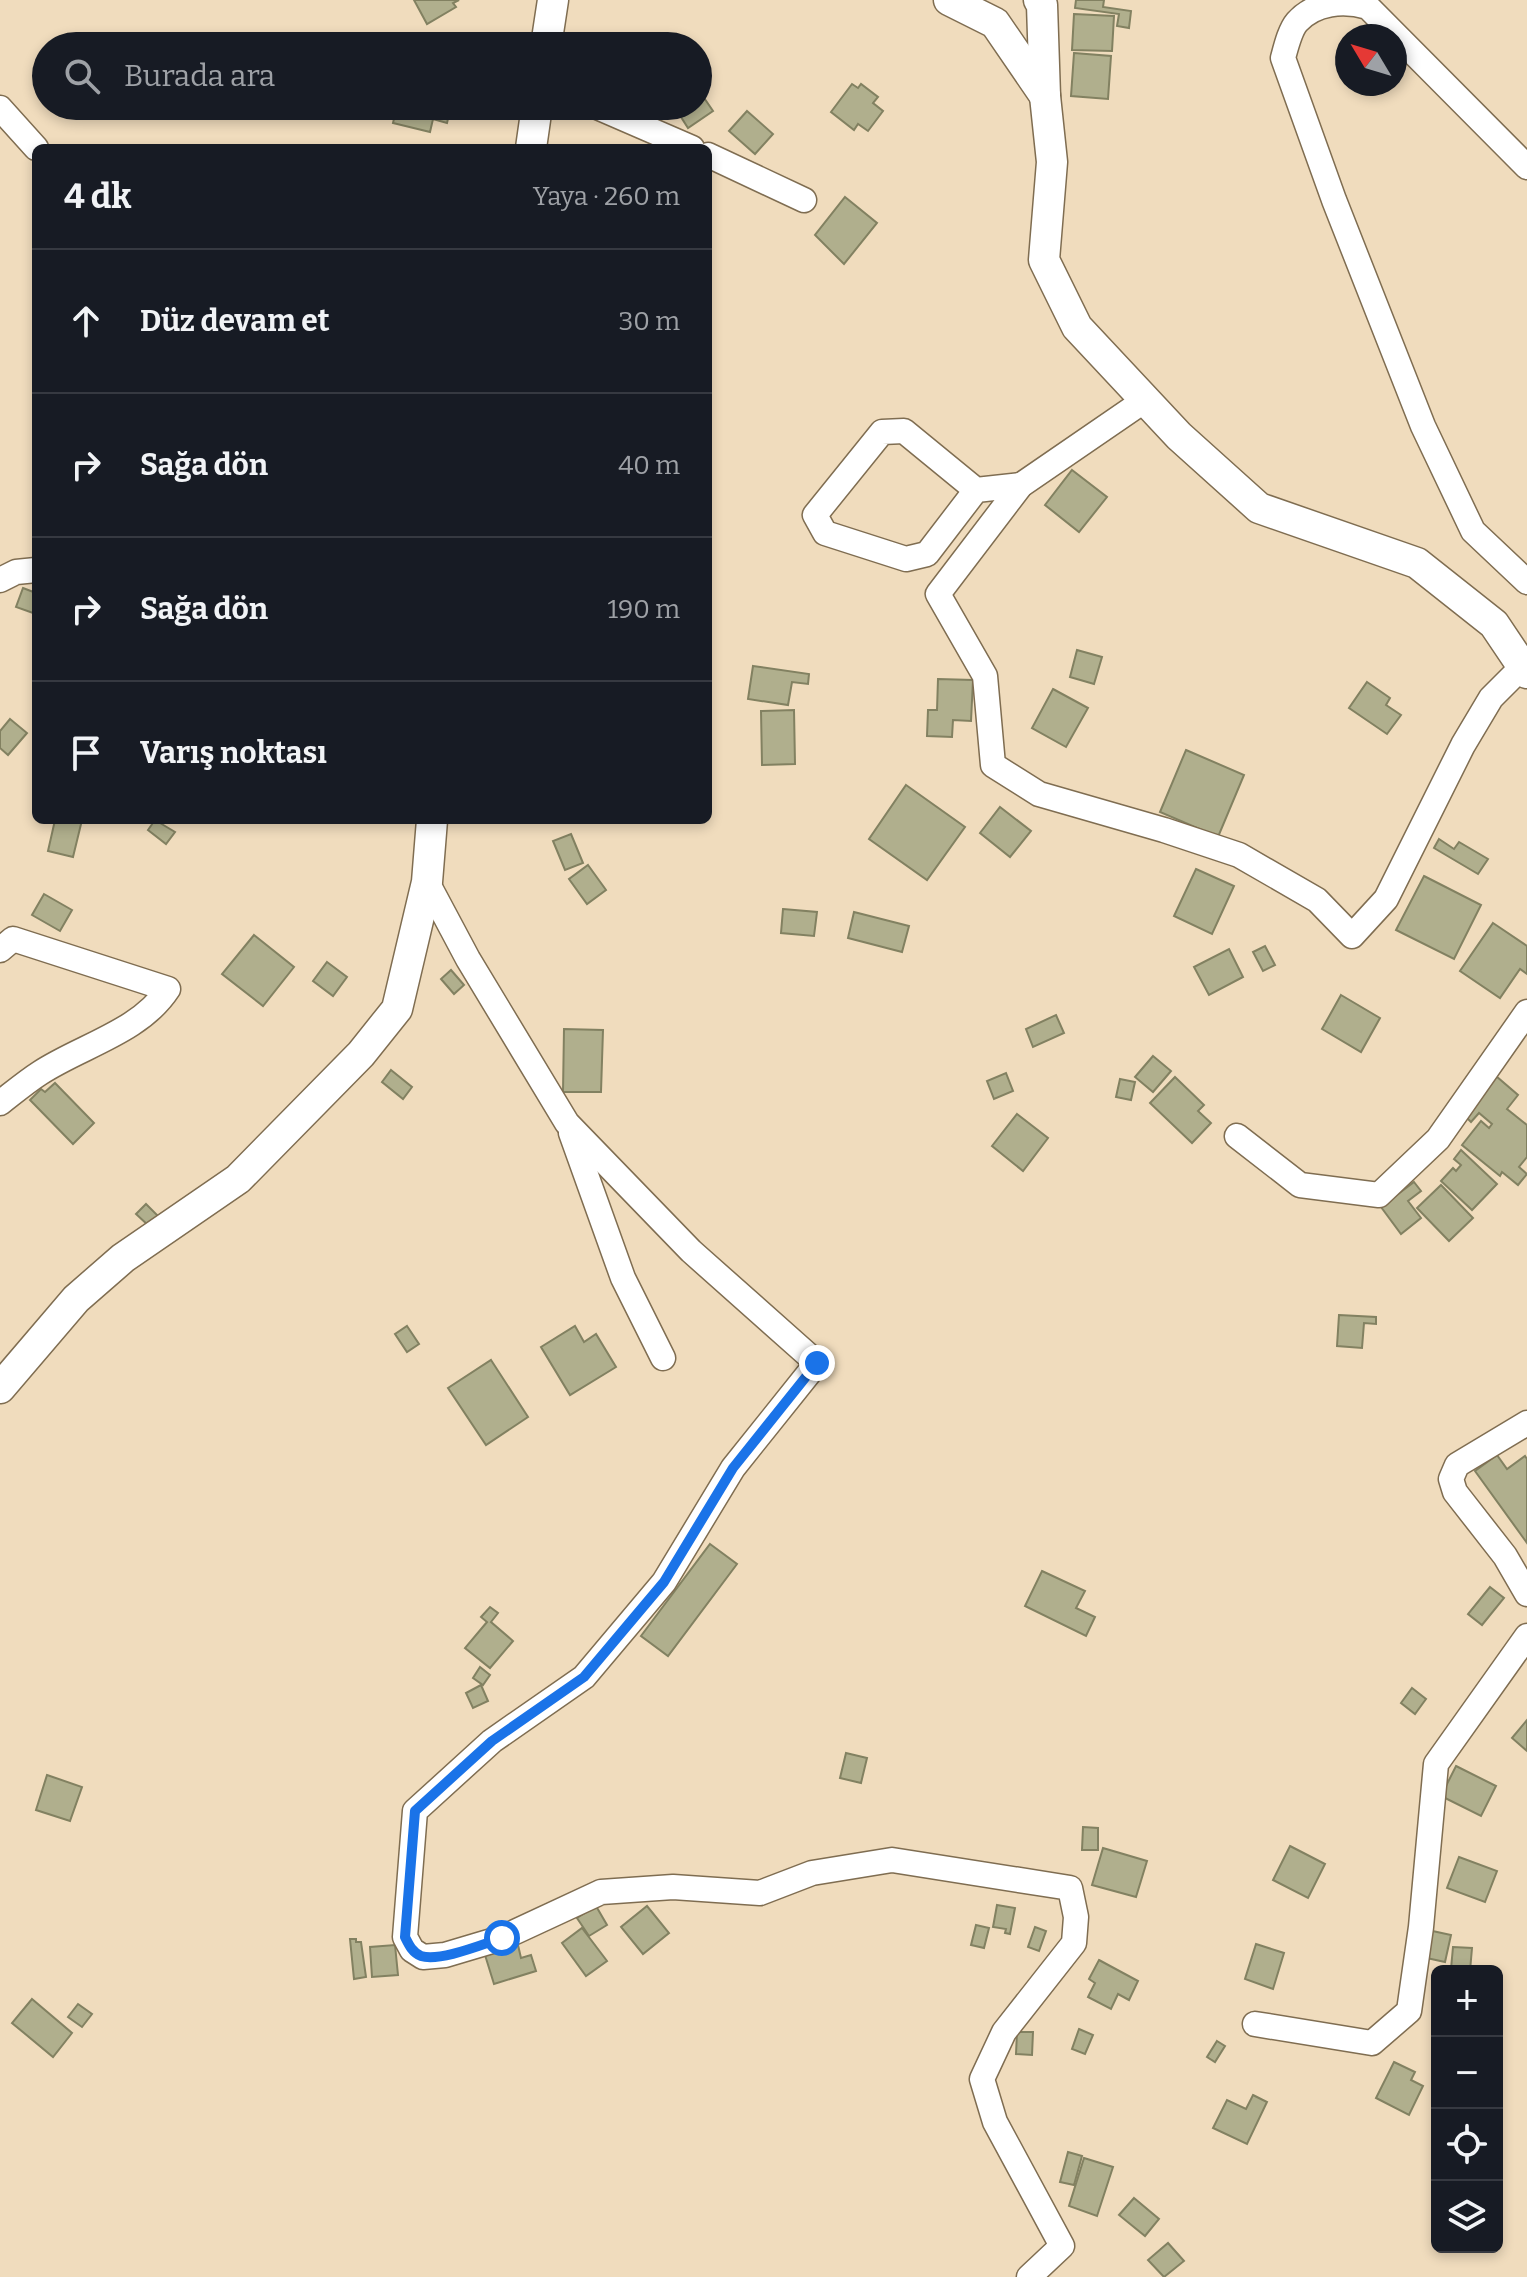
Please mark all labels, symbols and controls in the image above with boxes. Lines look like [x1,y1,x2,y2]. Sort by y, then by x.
north arrow [1335,24,1407,96]
search box [32,32,712,120]
icon: search [60,54,104,98]
text: Burada ara [124,58,275,94]
text: 4 dk [64,176,132,217]
text: Yaya · 260 m [533,181,680,212]
icon: ahead [64,299,108,343]
text: Düz devam et [140,303,329,339]
text: 30 m [619,306,680,337]
icon: right [64,443,108,487]
text: Sağa dön [140,447,268,483]
text: 40 m [618,450,680,481]
icon: right [64,587,108,631]
text: Sağa dön [140,591,268,627]
text: 190 m [608,594,680,625]
icon: arrive [64,731,108,775]
text: Varış noktası [140,735,327,771]
route end [799,1345,835,1381]
route start [484,1920,520,1956]
map controls [1431,1965,1503,2253]
button: + [1431,1965,1503,2037]
button: − [1431,2037,1503,2109]
button: locate [1431,2109,1503,2181]
button: layers [1431,2181,1503,2253]

